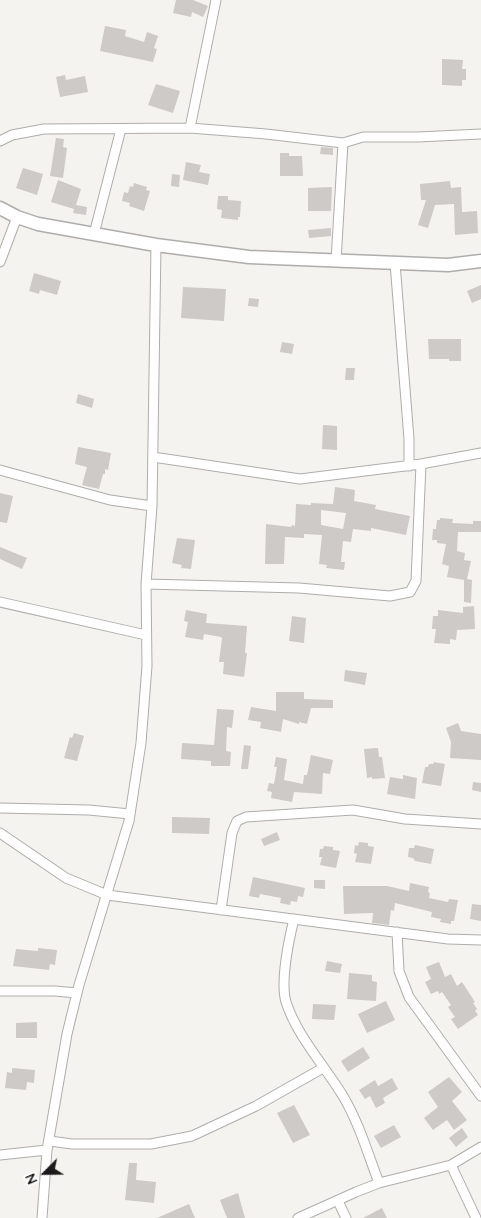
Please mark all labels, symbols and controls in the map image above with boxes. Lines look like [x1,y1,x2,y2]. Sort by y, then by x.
north arrow [20,1148,70,1198]
text: N [21,1171,41,1187]

